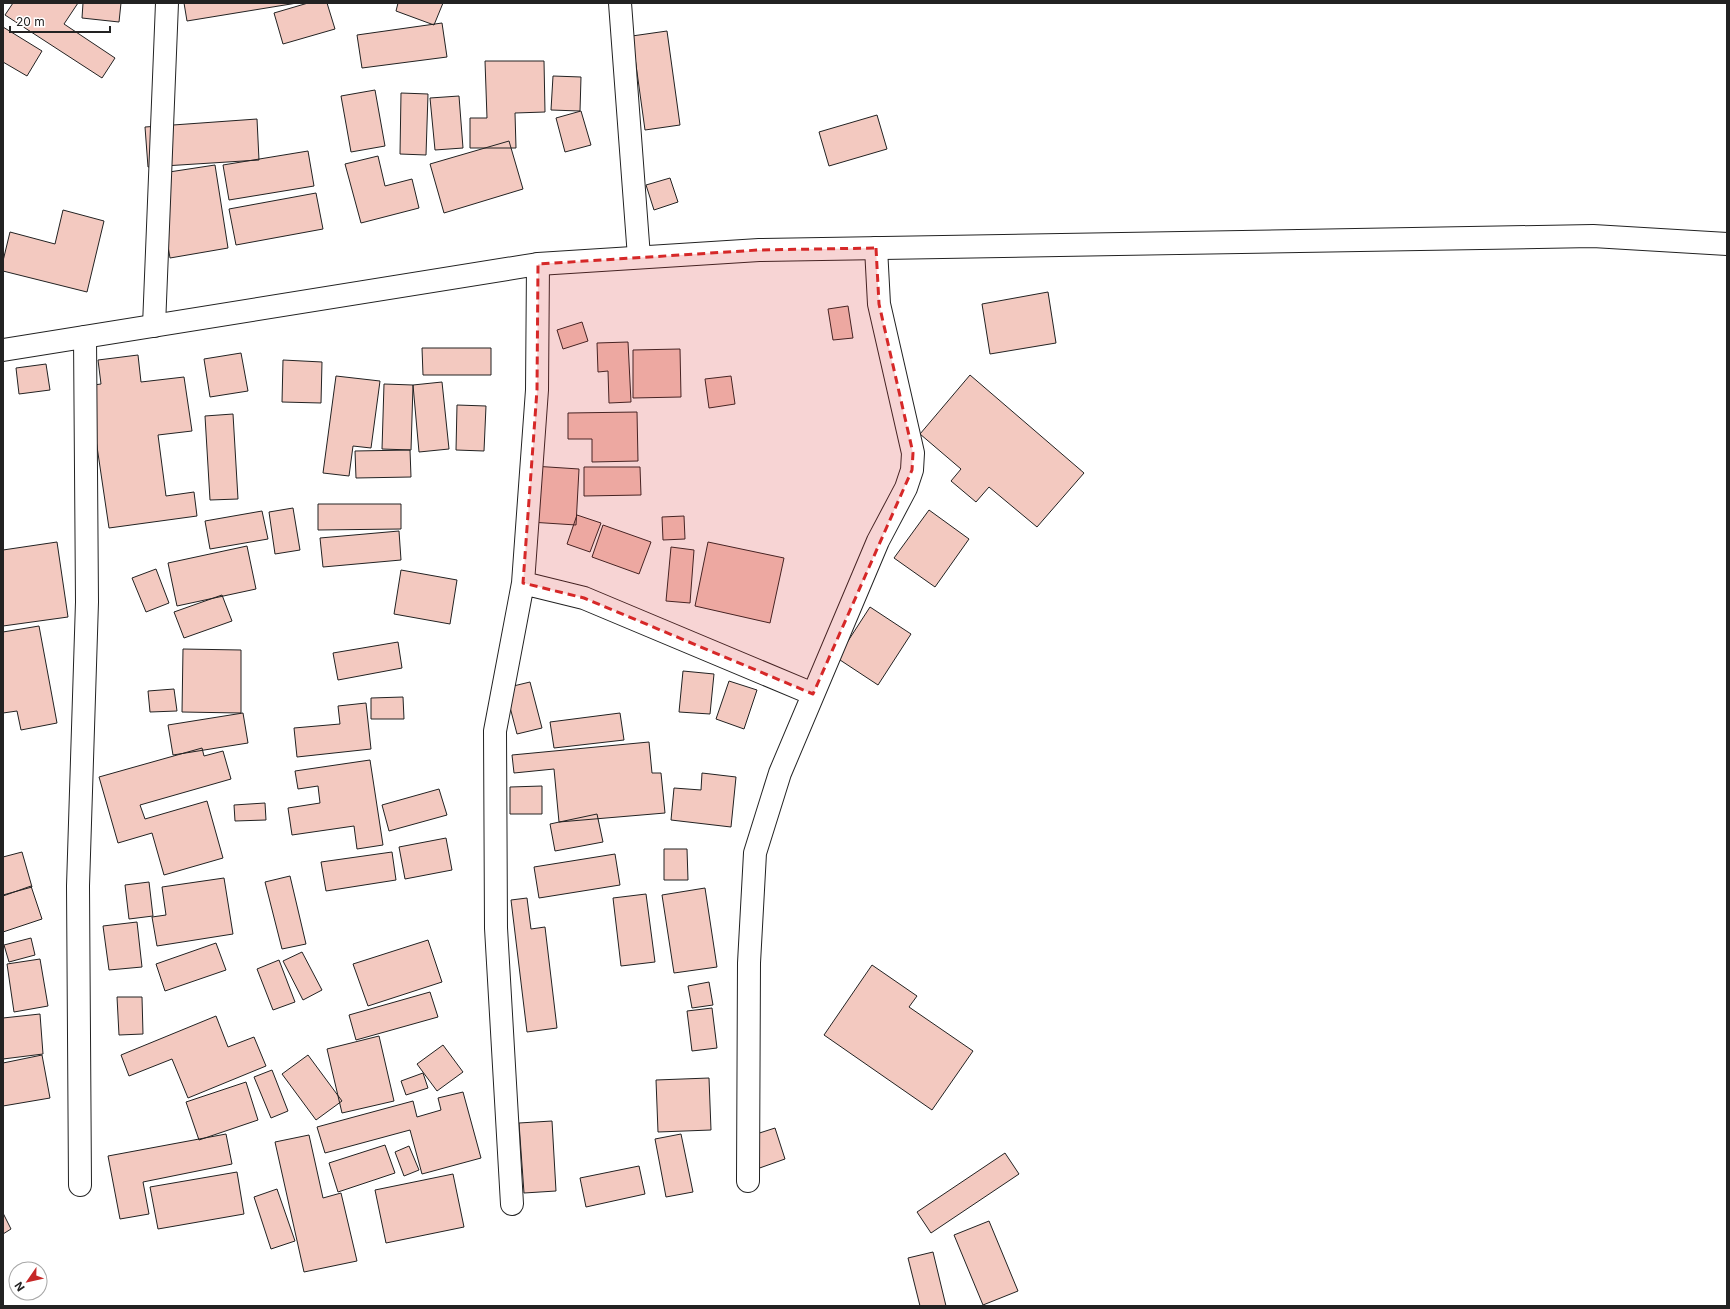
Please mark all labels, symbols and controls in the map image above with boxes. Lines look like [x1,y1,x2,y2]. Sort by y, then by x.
scale bar [10,8,110,34]
text: 20 m [16,14,45,29]
north arrow [8,1261,48,1301]
text: N [12,1279,28,1294]

